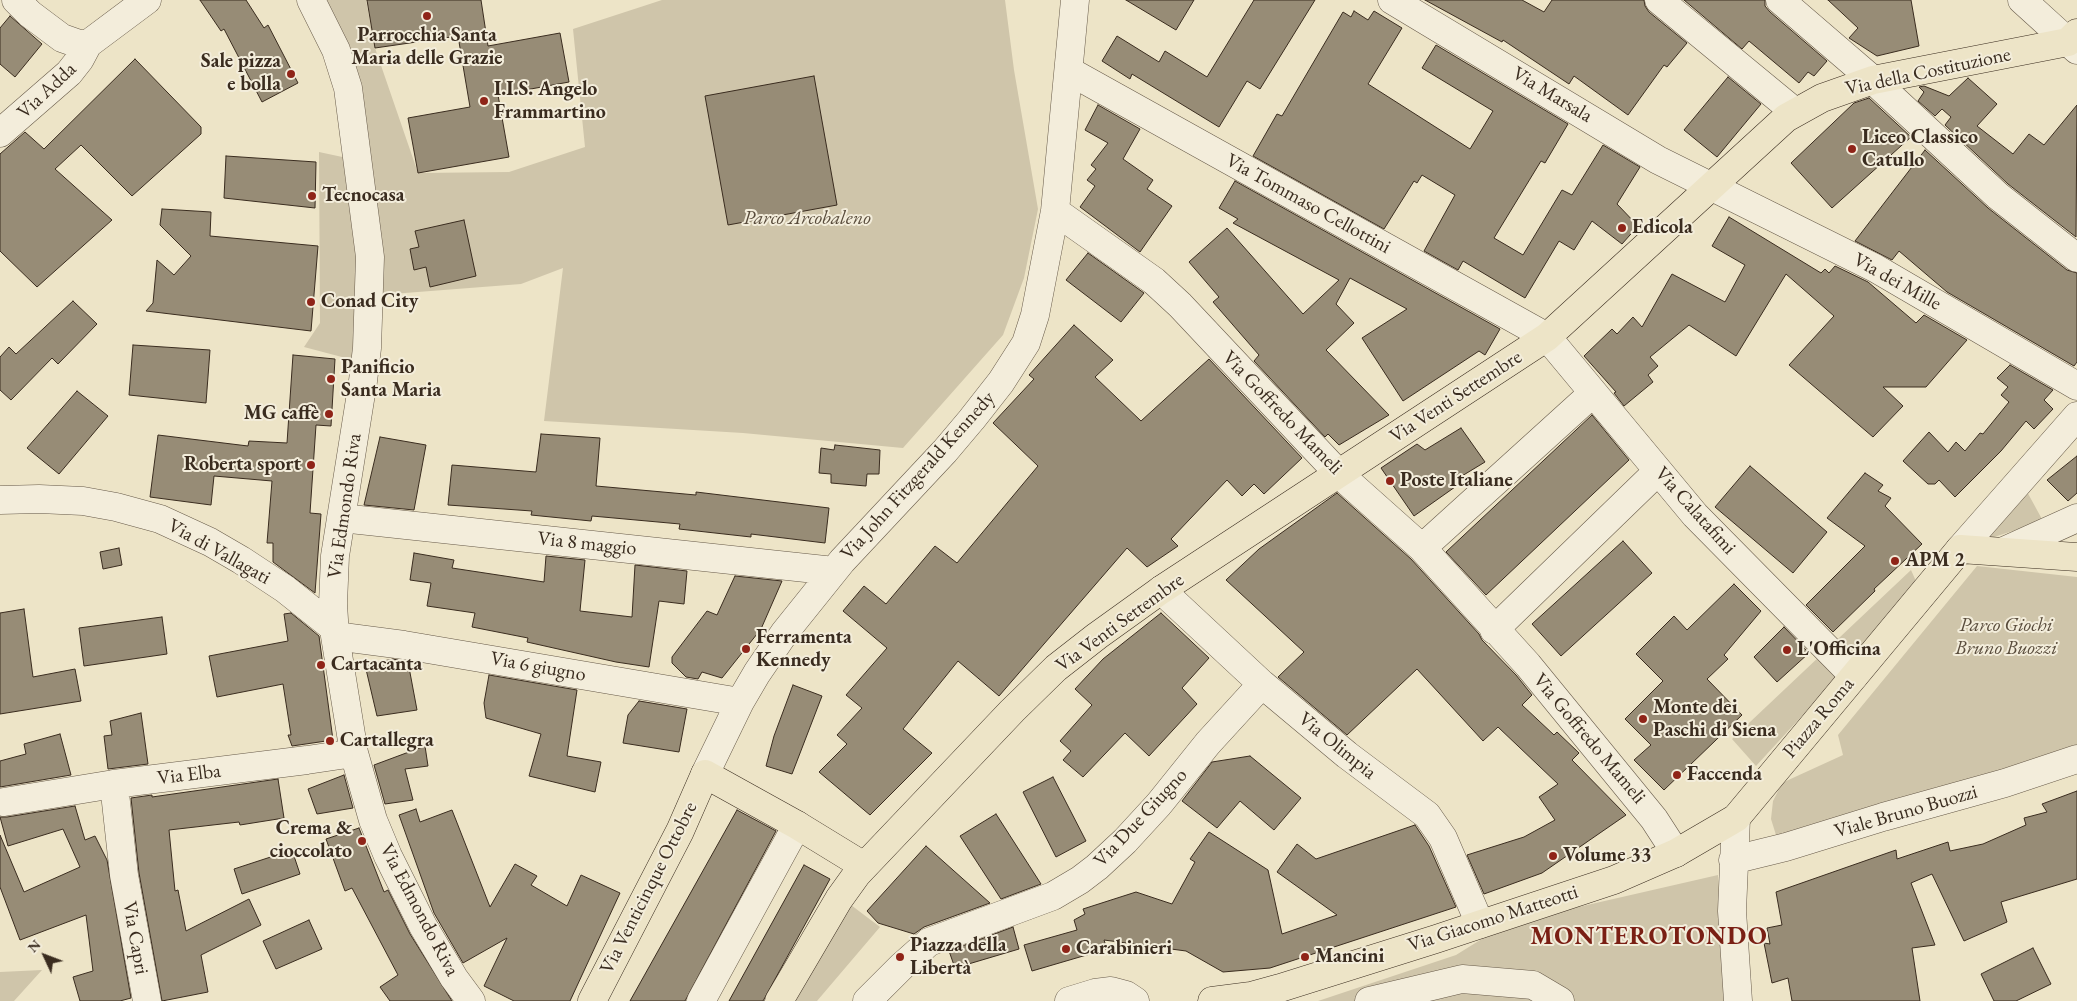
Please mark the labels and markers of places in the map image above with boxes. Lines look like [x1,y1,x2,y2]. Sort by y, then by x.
marker: Parrocchia Santa Maria delle Grazie [421,10,433,22]
place label: Parrocchia Santa Maria delle Grazie [351,24,503,71]
place label: Sale pizza e bolla [201,50,281,97]
marker: Sale pizza e bolla [285,68,297,80]
place label: I.I.S. Angelo Frammartino [494,78,606,125]
marker: I.I.S. Angelo Frammartino [478,95,490,107]
place label: Liceo Classico Catullo [1862,126,1978,173]
marker: Liceo Classico Catullo [1846,143,1858,155]
place label: Tecnocasa [322,184,404,208]
marker: Tecnocasa [306,190,318,202]
place label: Edicola [1632,216,1693,240]
marker: Edicola [1616,222,1628,234]
place label: Conad City [321,290,418,314]
marker: Conad City [305,296,317,308]
place label: Panificio Santa Maria [341,356,441,403]
marker: Panificio Santa Maria [325,373,337,385]
place label: MG caffè [244,402,319,426]
marker: MG caffè [323,408,335,420]
place label: Roberta sport [184,453,301,477]
marker: Roberta sport [305,459,317,471]
place label: Poste Italiane [1400,469,1513,493]
marker: Poste Italiane [1384,475,1396,487]
place label: APM 2 [1905,549,1965,573]
marker: APM 2 [1889,555,1901,567]
place label: Ferramenta Kennedy [756,626,852,673]
place label: L'Officina [1797,638,1881,662]
marker: Ferramenta Kennedy [740,643,752,655]
marker: L'Officina [1781,644,1793,656]
place label: Cartacanta [331,653,422,677]
marker: Cartacanta [315,659,327,671]
place label: Monte dei Paschi di Siena [1653,696,1776,743]
marker: Monte dei Paschi di Siena [1637,713,1649,725]
place label: Cartallegra [340,729,434,753]
marker: Cartallegra [324,735,336,747]
place label: Faccenda [1687,763,1762,787]
marker: Faccenda [1671,769,1683,781]
place label: Crema & cioccolato [270,817,352,864]
marker: Crema & cioccolato [356,835,368,847]
place label: Volume 33 [1563,844,1651,868]
marker: Volume 33 [1547,850,1559,862]
place label: Piazza della Libertà [910,934,1007,981]
place label: Carabinieri [1076,937,1172,961]
marker: Carabinieri [1060,943,1072,955]
place label: Mancini [1315,945,1384,969]
marker: Piazza della Libertà [894,951,906,963]
marker: Mancini [1299,951,1311,963]

